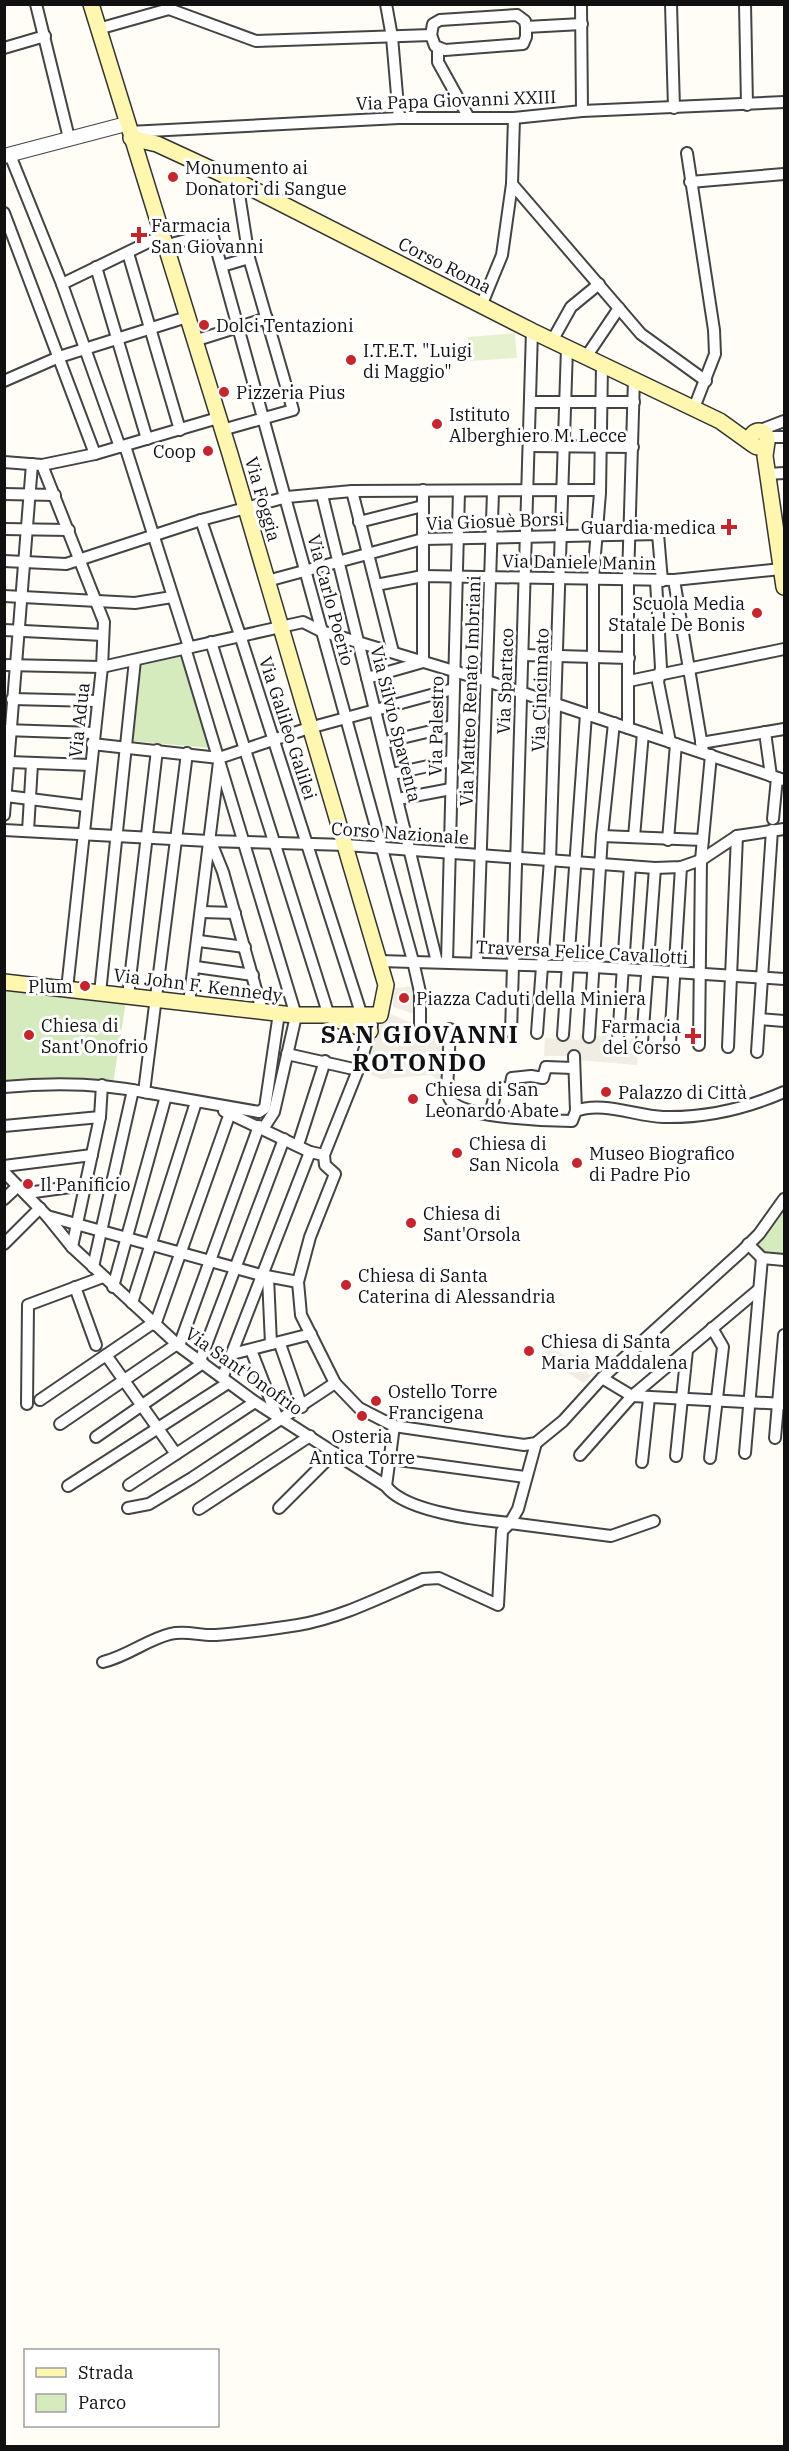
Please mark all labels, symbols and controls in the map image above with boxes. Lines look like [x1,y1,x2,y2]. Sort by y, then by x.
street label: Via Papa Giovanni XXIII [355,85,557,115]
place label: Monumento ai Donatori di Sangue [185,156,347,200]
marker: Monumento ai Donatori di Sangue [166,170,180,184]
place label: Farmacia San Giovanni [151,214,264,258]
marker: Farmacia San Giovanni [132,228,146,242]
street label: Corso Roma [394,232,496,298]
place label: Dolci Tentazioni [216,314,354,337]
marker: Dolci Tentazioni [197,318,211,332]
place label: I.T.E.T. "Luigi di Maggio" [363,339,473,383]
marker: I.T.E.T. "Luigi di Maggio" [344,353,358,367]
place label: Pizzeria Pius [236,381,345,404]
marker: Pizzeria Pius [217,385,231,399]
place label: Istituto Alberghiero M. Lecce [449,403,627,447]
marker: Istituto Alberghiero M. Lecce [430,417,444,431]
place label: Coop [153,440,196,463]
marker: Coop [201,444,215,458]
street label: Via Foggia [240,454,286,544]
street label: Via Giosuè Borsi [425,507,565,535]
place label: Guardia medica [581,516,716,539]
marker: Guardia medica [720,518,738,536]
street label: Via Carlo Poerio [302,532,360,668]
street label: Via Daniele Manin [502,549,656,575]
street label: Via Matteo Renato Imbriani [454,575,486,807]
place label: Scuola Media Statale De Bonis [608,592,745,636]
marker: Scuola Media Statale De Bonis [750,606,764,620]
street label: Via Spartaco [492,627,518,735]
street label: Via Cincinnato [526,628,554,752]
street label: Via Silvio Spaventa [365,643,427,805]
street label: Via Galileo Galilei [254,653,322,803]
street label: Via Palestro [424,676,448,776]
street label: Via Adua [64,681,94,759]
street label: Corso Nazionale [330,817,470,849]
street label: Traversa Felice Cavallotti [475,935,689,969]
street label: Via John F. Kennedy [112,963,284,1007]
place label: Plum [28,975,73,998]
marker: Plum [78,979,92,993]
place label: Piazza Caduti della Miniera [416,987,646,1010]
marker: Piazza Caduti della Miniera [397,991,411,1005]
place label: Chiesa di Sant'Onofrio [41,1014,148,1058]
place label: Farmacia del Corso [601,1015,681,1059]
district label: SAN GIOVANNI ROTONDO [321,1018,519,1078]
marker: Chiesa di Sant'Onofrio [22,1028,36,1042]
marker: Farmacia del Corso [686,1029,700,1043]
place label: Chiesa di San Leonardo Abate [425,1078,559,1122]
place label: Palazzo di Città [618,1081,747,1104]
marker: Palazzo di Città [599,1085,613,1099]
marker: Chiesa di San Leonardo Abate [406,1092,420,1106]
place label: Chiesa di San Nicola [469,1132,559,1176]
place label: Museo Biografico di Padre Pio [589,1142,735,1186]
marker: Chiesa di San Nicola [450,1146,464,1160]
marker: Museo Biografico di Padre Pio [570,1156,584,1170]
place label: Il Panificio [40,1173,130,1196]
marker: Il Panificio [21,1177,35,1191]
place label: Chiesa di Sant'Orsola [423,1202,521,1246]
marker: Chiesa di Sant'Orsola [404,1216,418,1230]
place label: Chiesa di Santa Caterina di Alessandria [358,1264,556,1308]
marker: Chiesa di Santa Caterina di Alessandria [339,1278,353,1292]
street label: Via Sant'Onofrio [181,1322,307,1420]
place label: Chiesa di Santa Maria Maddalena [541,1330,688,1374]
marker: Chiesa di Santa Maria Maddalena [522,1344,536,1358]
place label: Ostello Torre Francigena [388,1380,497,1424]
marker: Ostello Torre Francigena [369,1394,383,1408]
marker: Osteria Antica Torre [355,1409,369,1423]
place label: Osteria Antica Torre [309,1425,415,1469]
legend [24,2349,219,2427]
text: Strada [78,2361,134,2384]
text: Parco [78,2391,126,2414]

